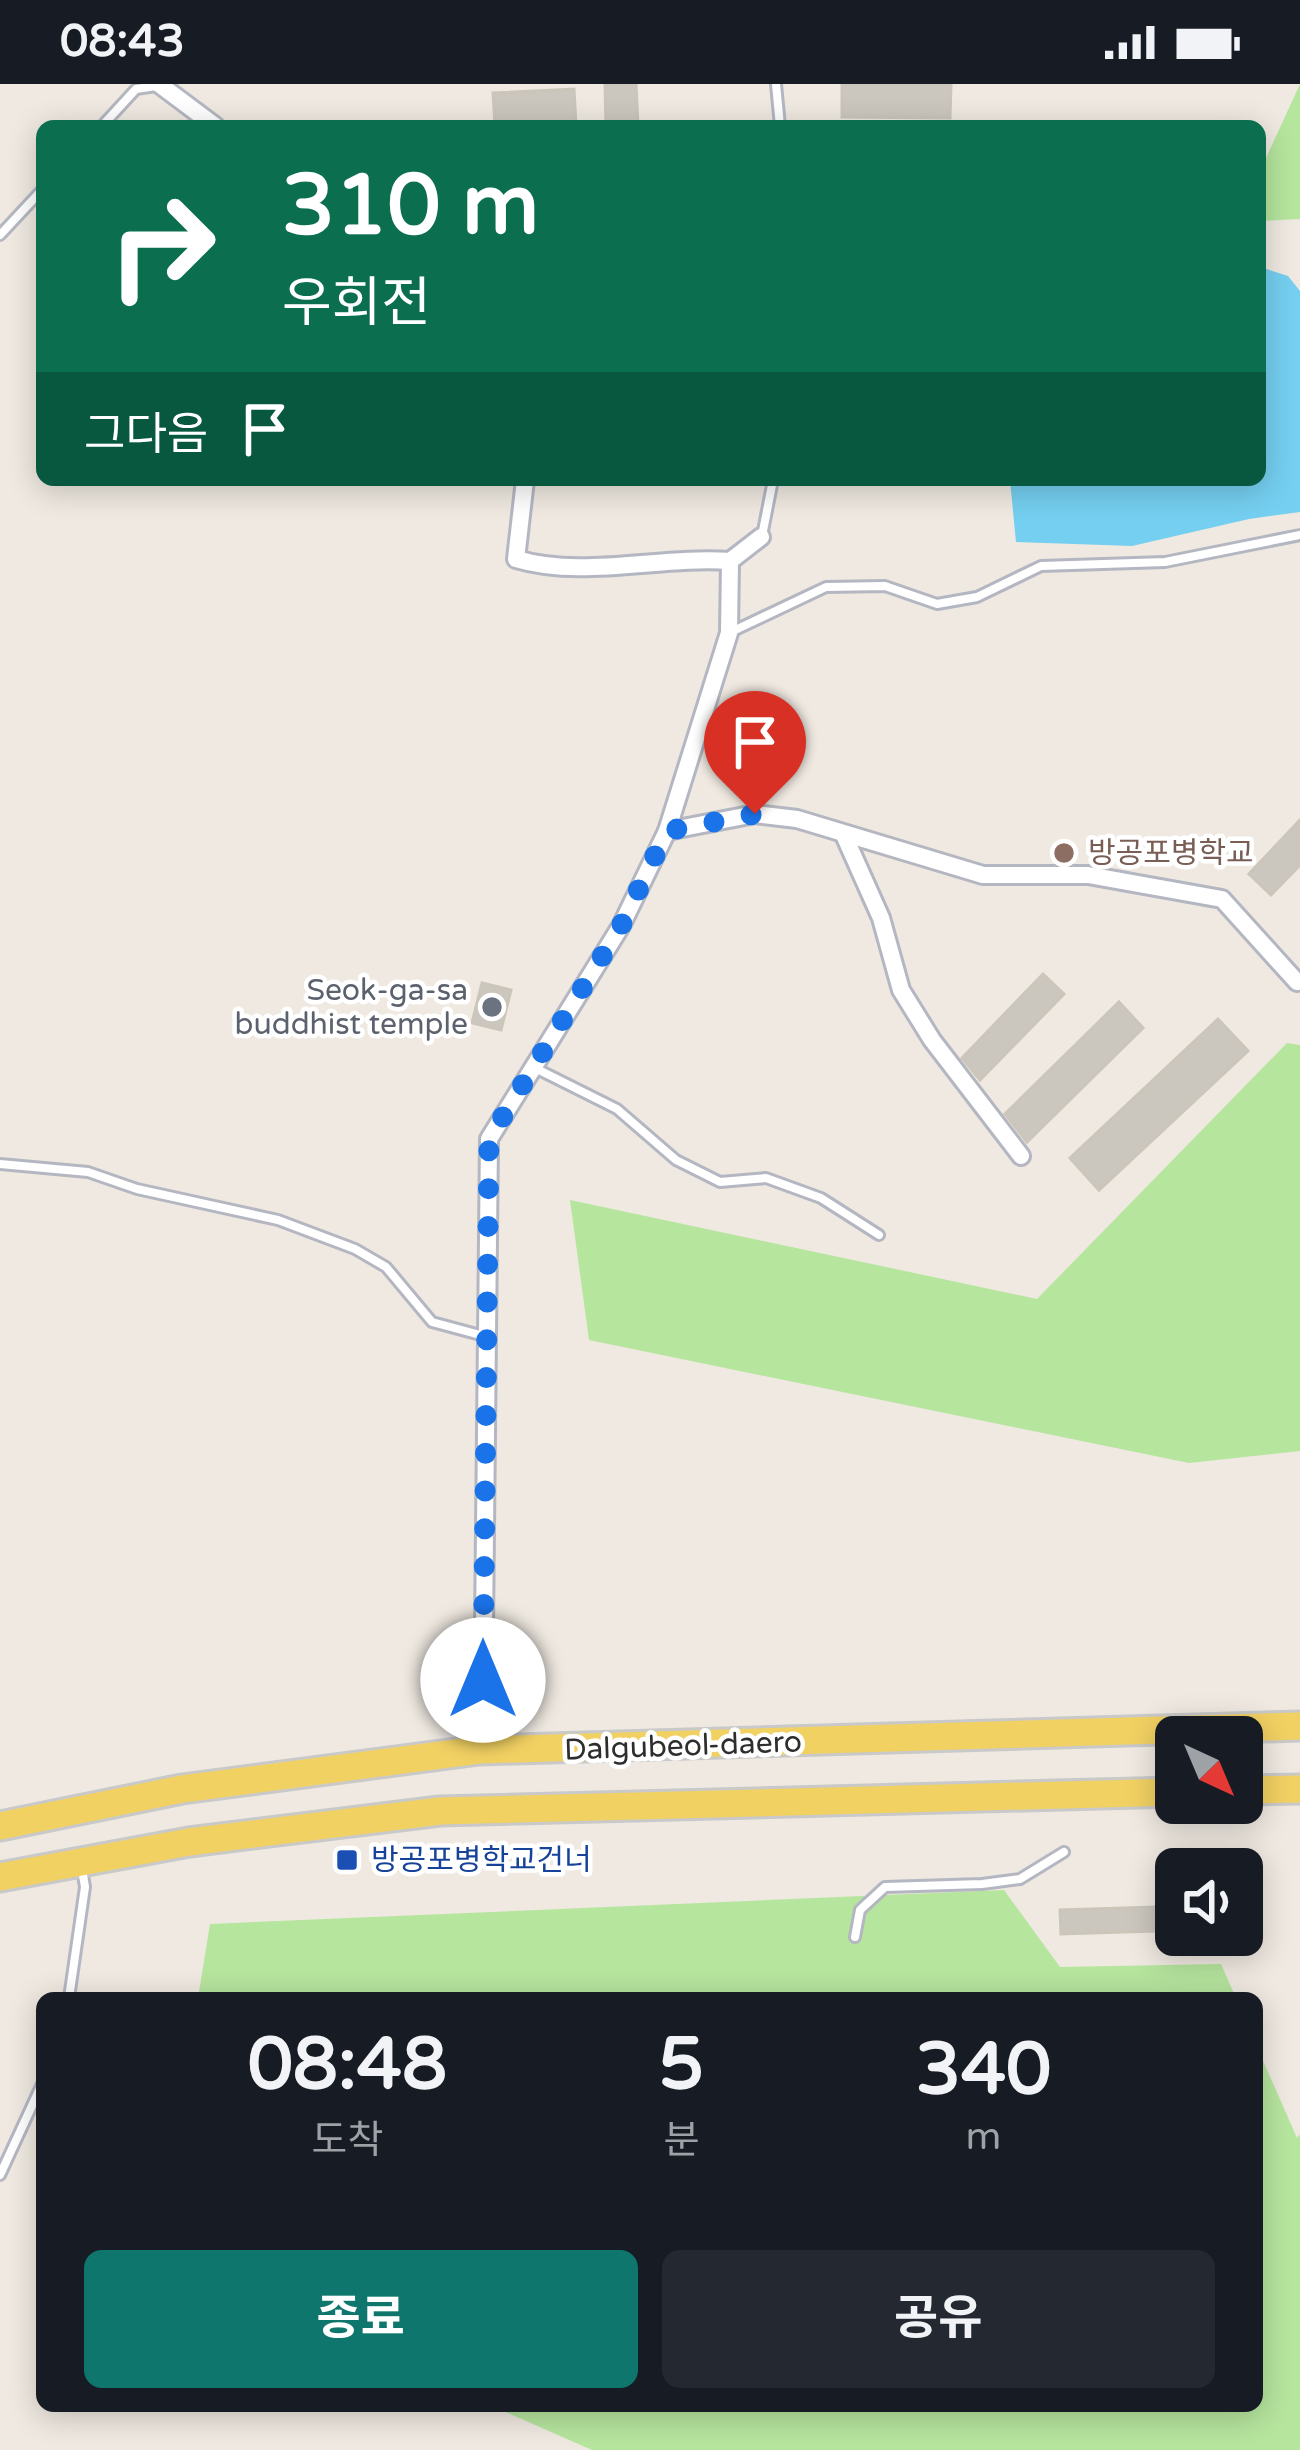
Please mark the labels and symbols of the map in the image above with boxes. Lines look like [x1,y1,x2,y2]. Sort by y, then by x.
pin [704,691,806,814]
place label: 방공포병학교 [1088,835,1254,872]
marker: 방공포병학교 [1051,840,1077,866]
place label: Seok-ga-sa buddhist temple [235,972,468,1043]
marker: Seok-ga-sa buddhist temple [479,994,505,1020]
position arrow [420,1617,546,1743]
north arrow [1155,1716,1263,1824]
street label: Dalgubeol-daero [563,1723,803,1769]
place label: 방공포병학교건너 [371,1842,592,1879]
marker: 방공포병학교건너 [334,1847,360,1873]

